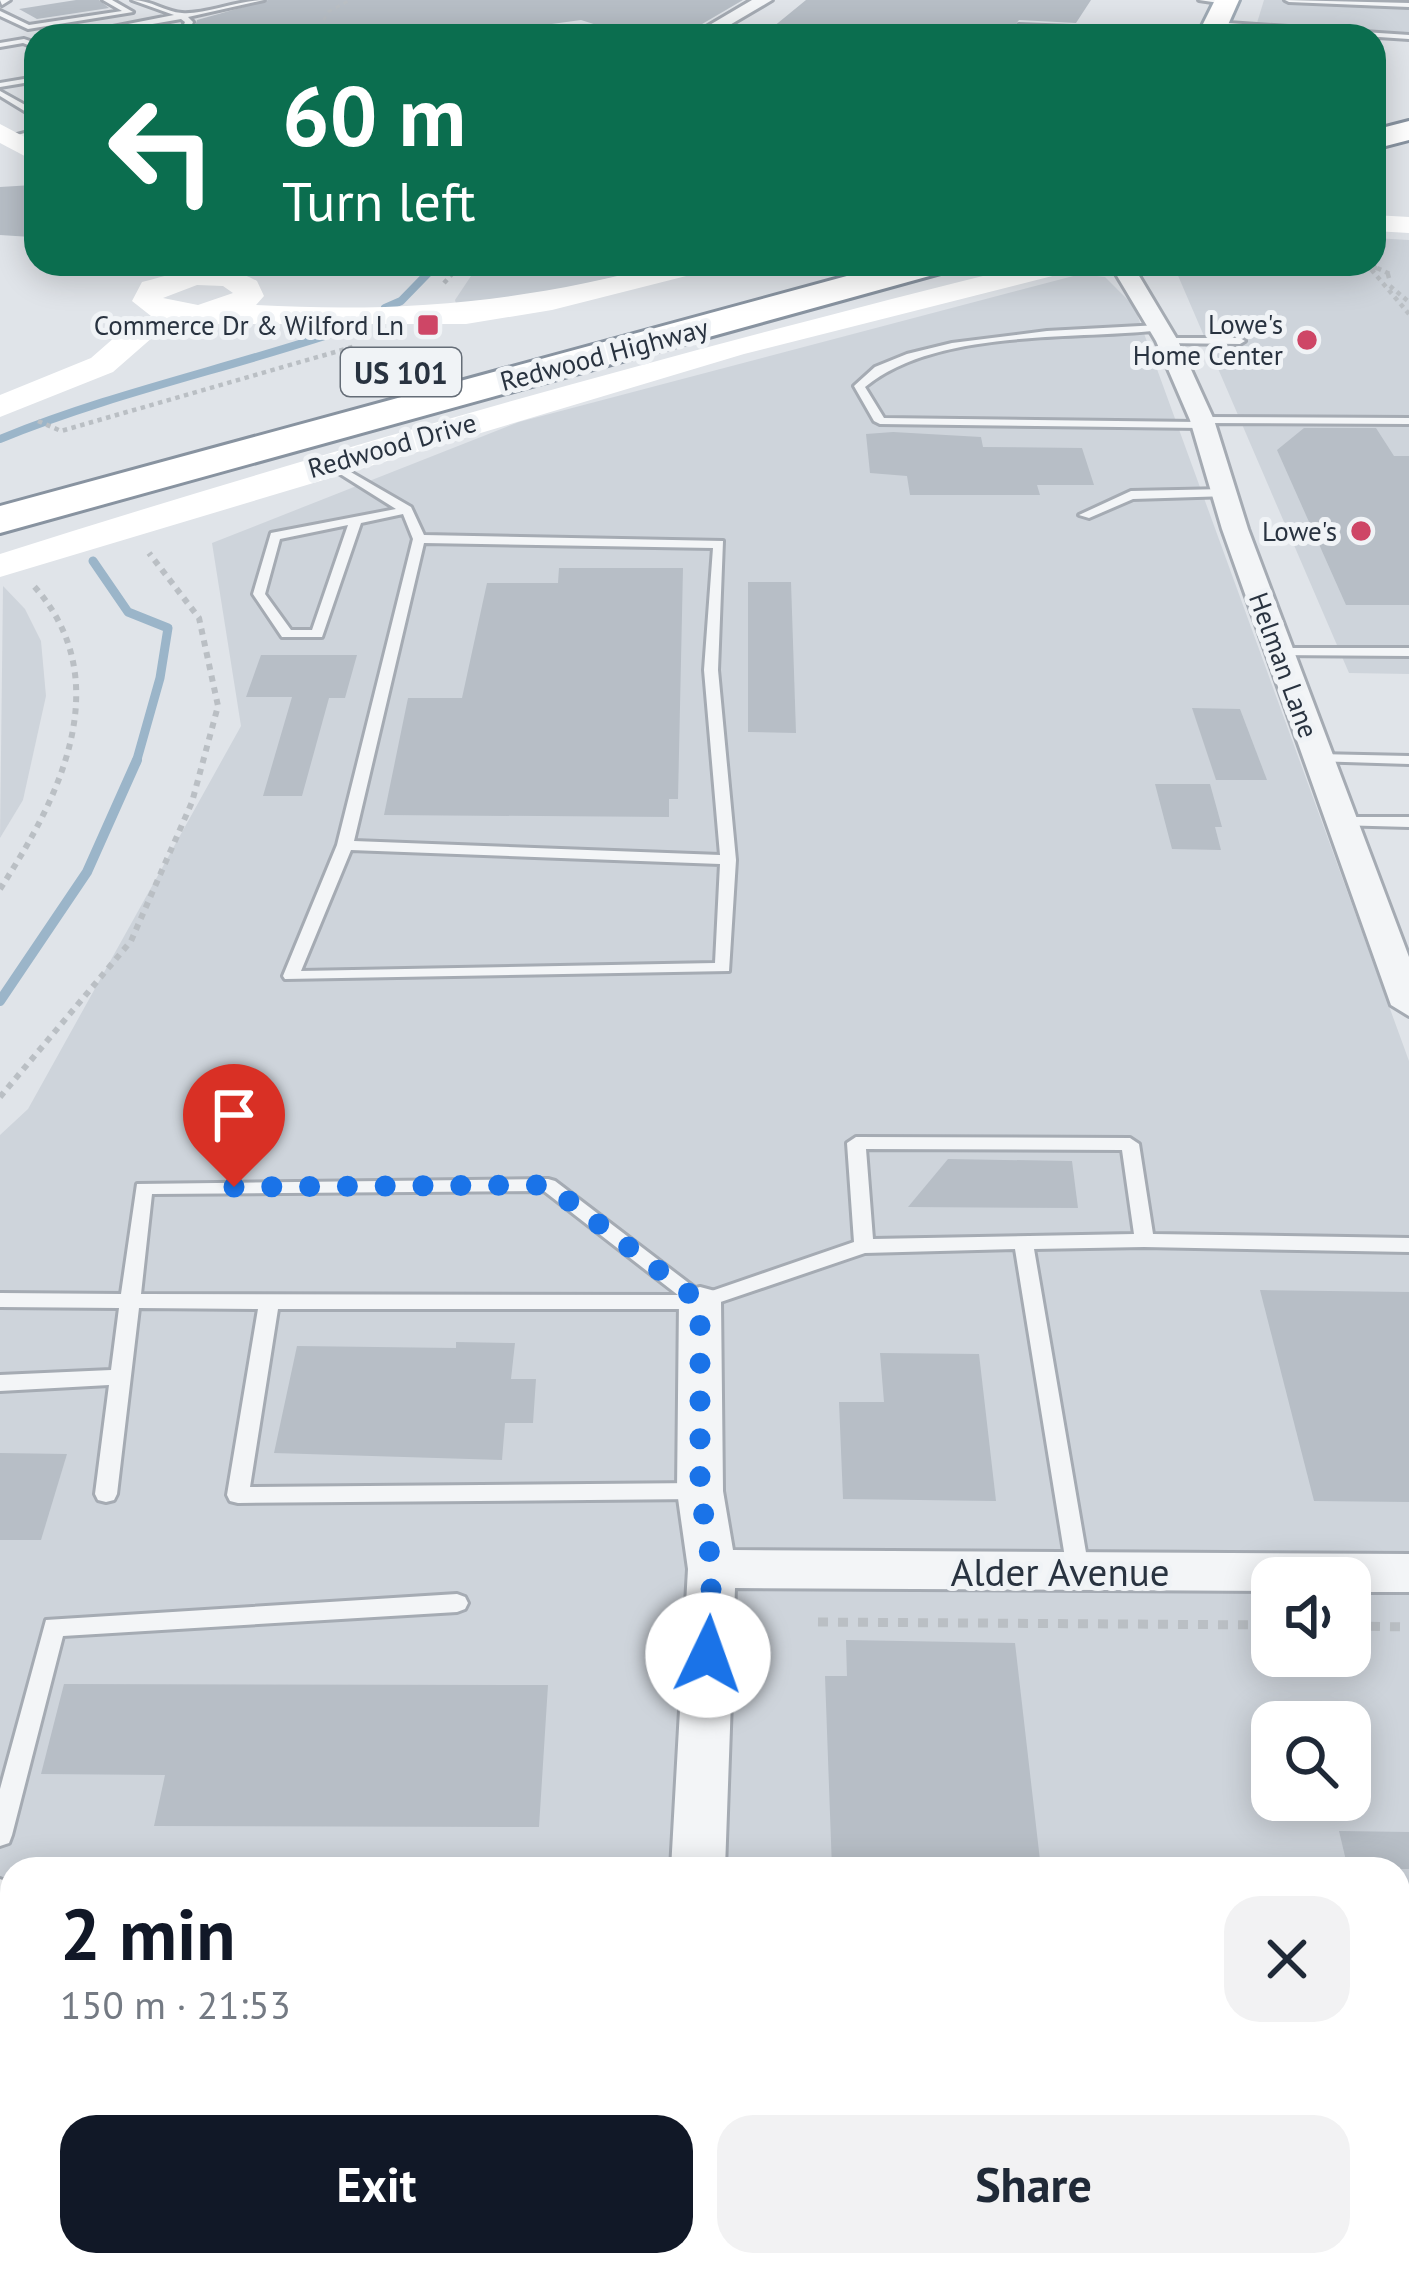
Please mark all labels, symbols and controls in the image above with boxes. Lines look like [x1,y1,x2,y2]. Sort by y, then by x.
text: 60 m [282,60,466,169]
icon: left [84,72,240,228]
text: Turn left [282,166,476,236]
place label: Lowe's Home Center [1133,307,1283,372]
place label: Commerce Dr & Wilford Ln [94,308,404,342]
street label: Redwood Highway [496,310,712,398]
marker: Commerce Dr & Wilford Ln [415,312,441,338]
marker: Lowe's Home Center [1294,327,1320,353]
road number: US 101 [341,348,461,396]
street label: Redwood Drive [304,405,480,485]
place label: Lowe's [1262,514,1337,548]
marker: Lowe's [1348,518,1374,544]
street label: Helman Lane [1242,588,1326,742]
pin [183,1064,285,1187]
icon: arrive [201,1082,267,1148]
street label: Alder Avenue [950,1546,1170,1597]
map controls [1251,1557,1371,1821]
button: sound [1251,1557,1371,1677]
position arrow [645,1592,771,1718]
button: search [1251,1701,1371,1821]
text: 2 min [60,1887,236,1980]
button: close [1224,1896,1350,2022]
text: 150 m · 21:53 [60,1979,291,2030]
button: Exit [60,2115,693,2253]
button: Share [717,2115,1350,2253]

